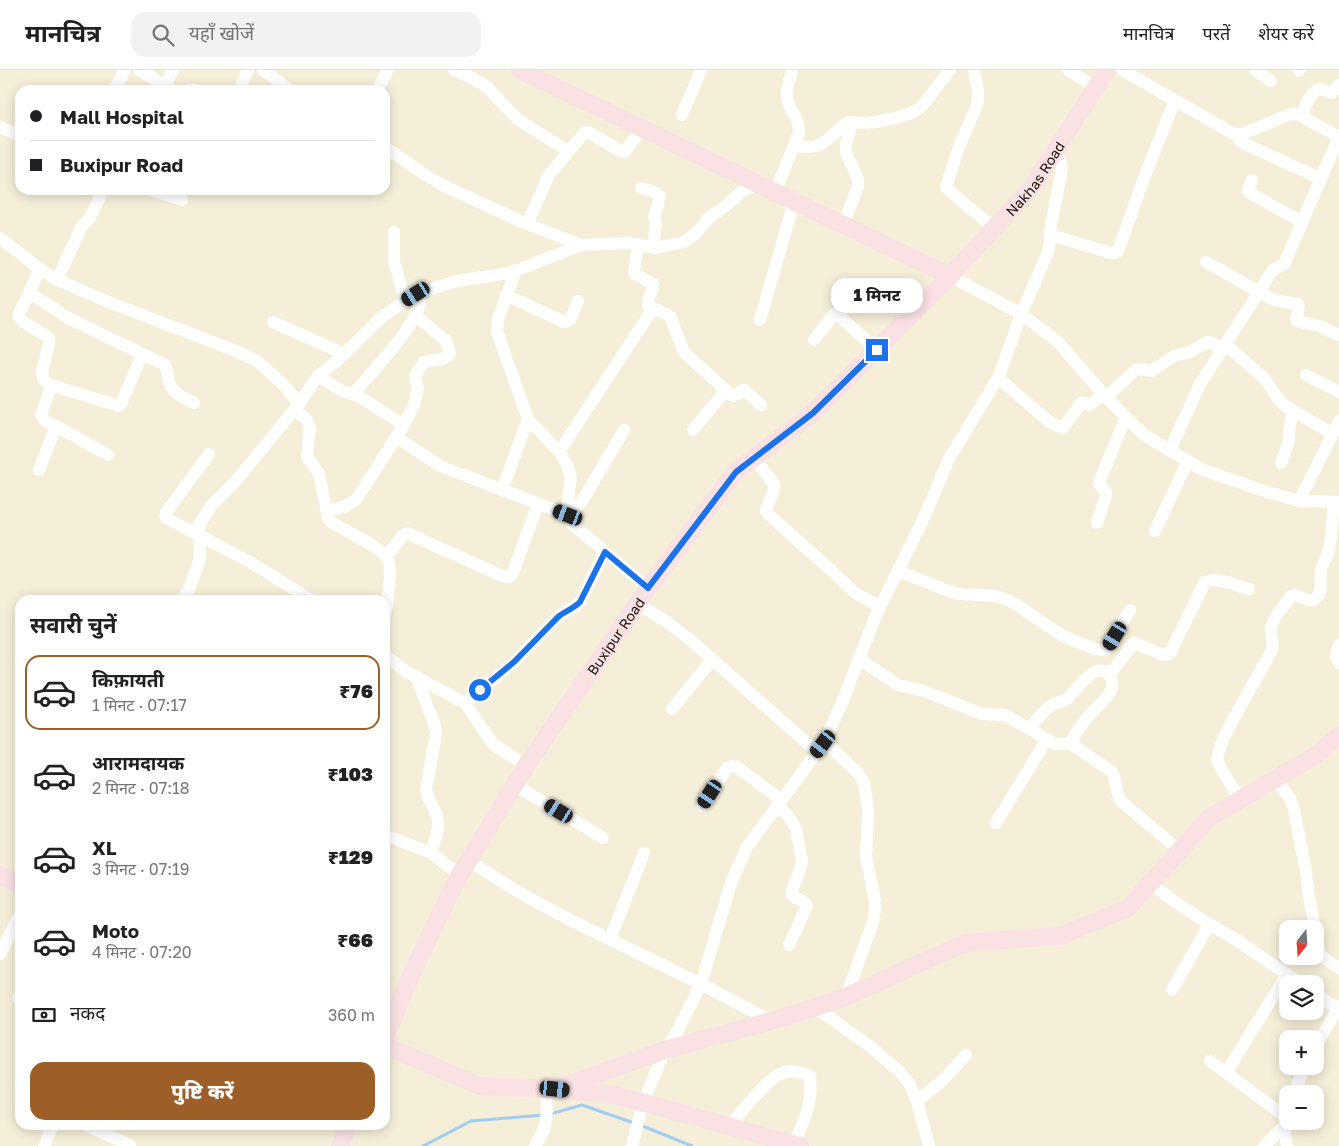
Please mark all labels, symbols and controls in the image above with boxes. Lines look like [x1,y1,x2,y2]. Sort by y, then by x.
search box [131,12,481,57]
text: मानचित्र [25,18,101,47]
icon: search [149,21,177,49]
text: यहाँ खोजें [189,21,254,44]
text: मानचित्र [1123,22,1174,44]
text: परतें [1202,22,1230,44]
text: शेयर करें [1258,22,1314,44]
text: Mall Hospital [60,105,184,128]
street label: Nakhas Road [1002,138,1068,219]
text: Buxipur Road [60,153,183,176]
callout: 1 मिनट [831,278,923,312]
car [399,280,432,308]
text: 1 मिनट [854,285,900,305]
route end [866,339,888,361]
car [551,503,584,527]
street label: Buxipur Road [583,594,648,678]
text: सवारी चुनें [30,611,116,638]
car [1100,619,1129,653]
text: किफ़ायती [92,668,164,691]
icon: car [32,670,77,715]
text: ₹76 [339,679,373,702]
route start [469,679,491,701]
text: 1 मिनट · 07:17 [92,695,187,715]
car [807,728,838,760]
text: आरामदायक [92,751,184,774]
icon: car [32,753,77,798]
text: ₹103 [327,762,373,785]
car [695,777,724,811]
text: 2 मिनट · 07:18 [92,778,189,798]
car [542,797,575,825]
icon: car [32,836,77,881]
text: XL [92,836,117,859]
text: ₹129 [328,845,373,868]
text: 3 मिनट · 07:19 [92,859,189,879]
icon: car [32,919,77,964]
text: Moto [92,919,139,942]
north arrow [1279,920,1324,965]
map controls [1279,920,1324,1130]
text: ₹66 [337,928,373,951]
text: 4 मिनट · 07:20 [92,942,192,962]
button: layers [1279,975,1324,1020]
icon: cash [30,1001,58,1029]
text: नकद [70,1001,105,1024]
text: 360 m [328,1005,375,1025]
button: + [1279,1030,1324,1075]
button: पुष्टि करें [30,1062,375,1120]
car [539,1080,570,1098]
button: − [1279,1085,1324,1130]

